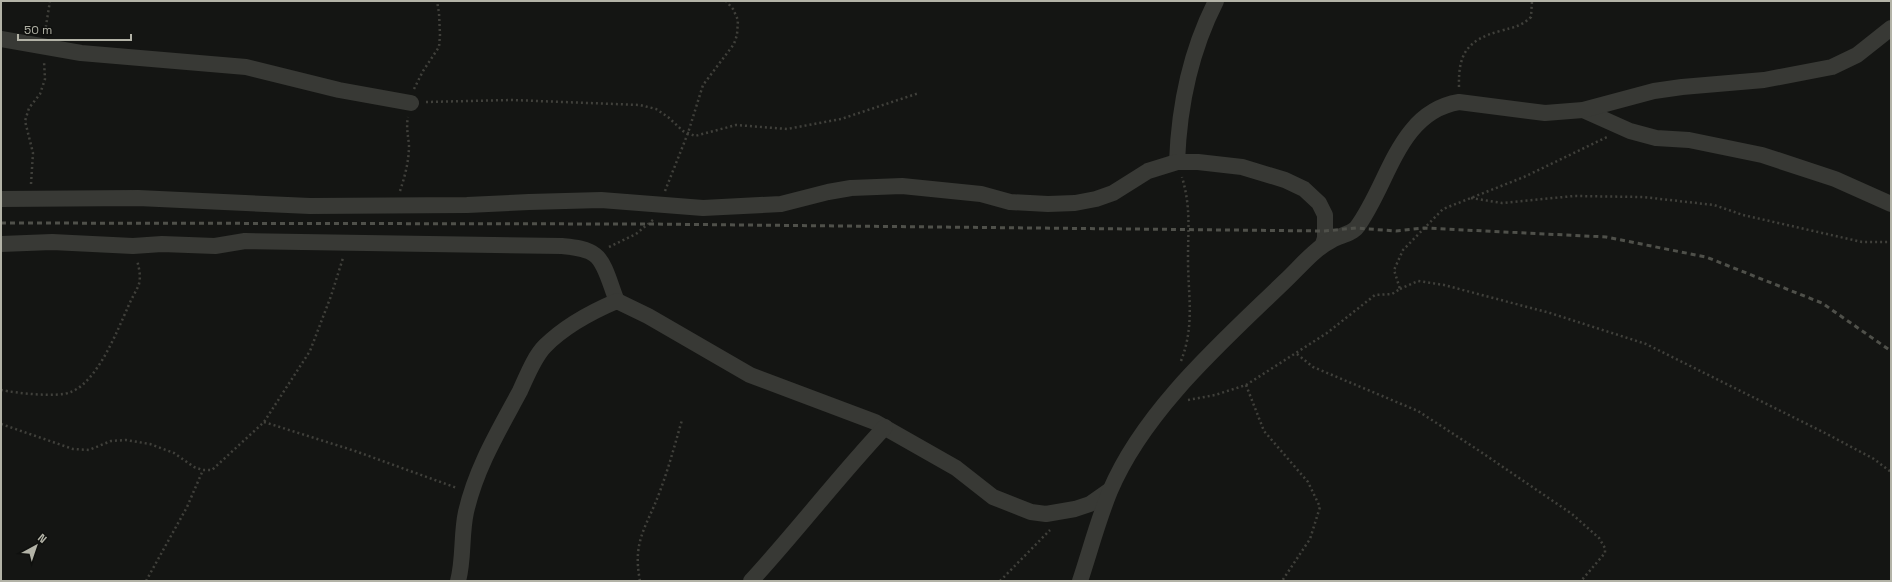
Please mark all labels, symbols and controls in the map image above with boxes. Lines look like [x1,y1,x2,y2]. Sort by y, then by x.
scale bar [18,16,131,42]
text: 50 m [24,22,52,38]
north arrow [16,526,56,566]
text: N [35,531,50,546]

